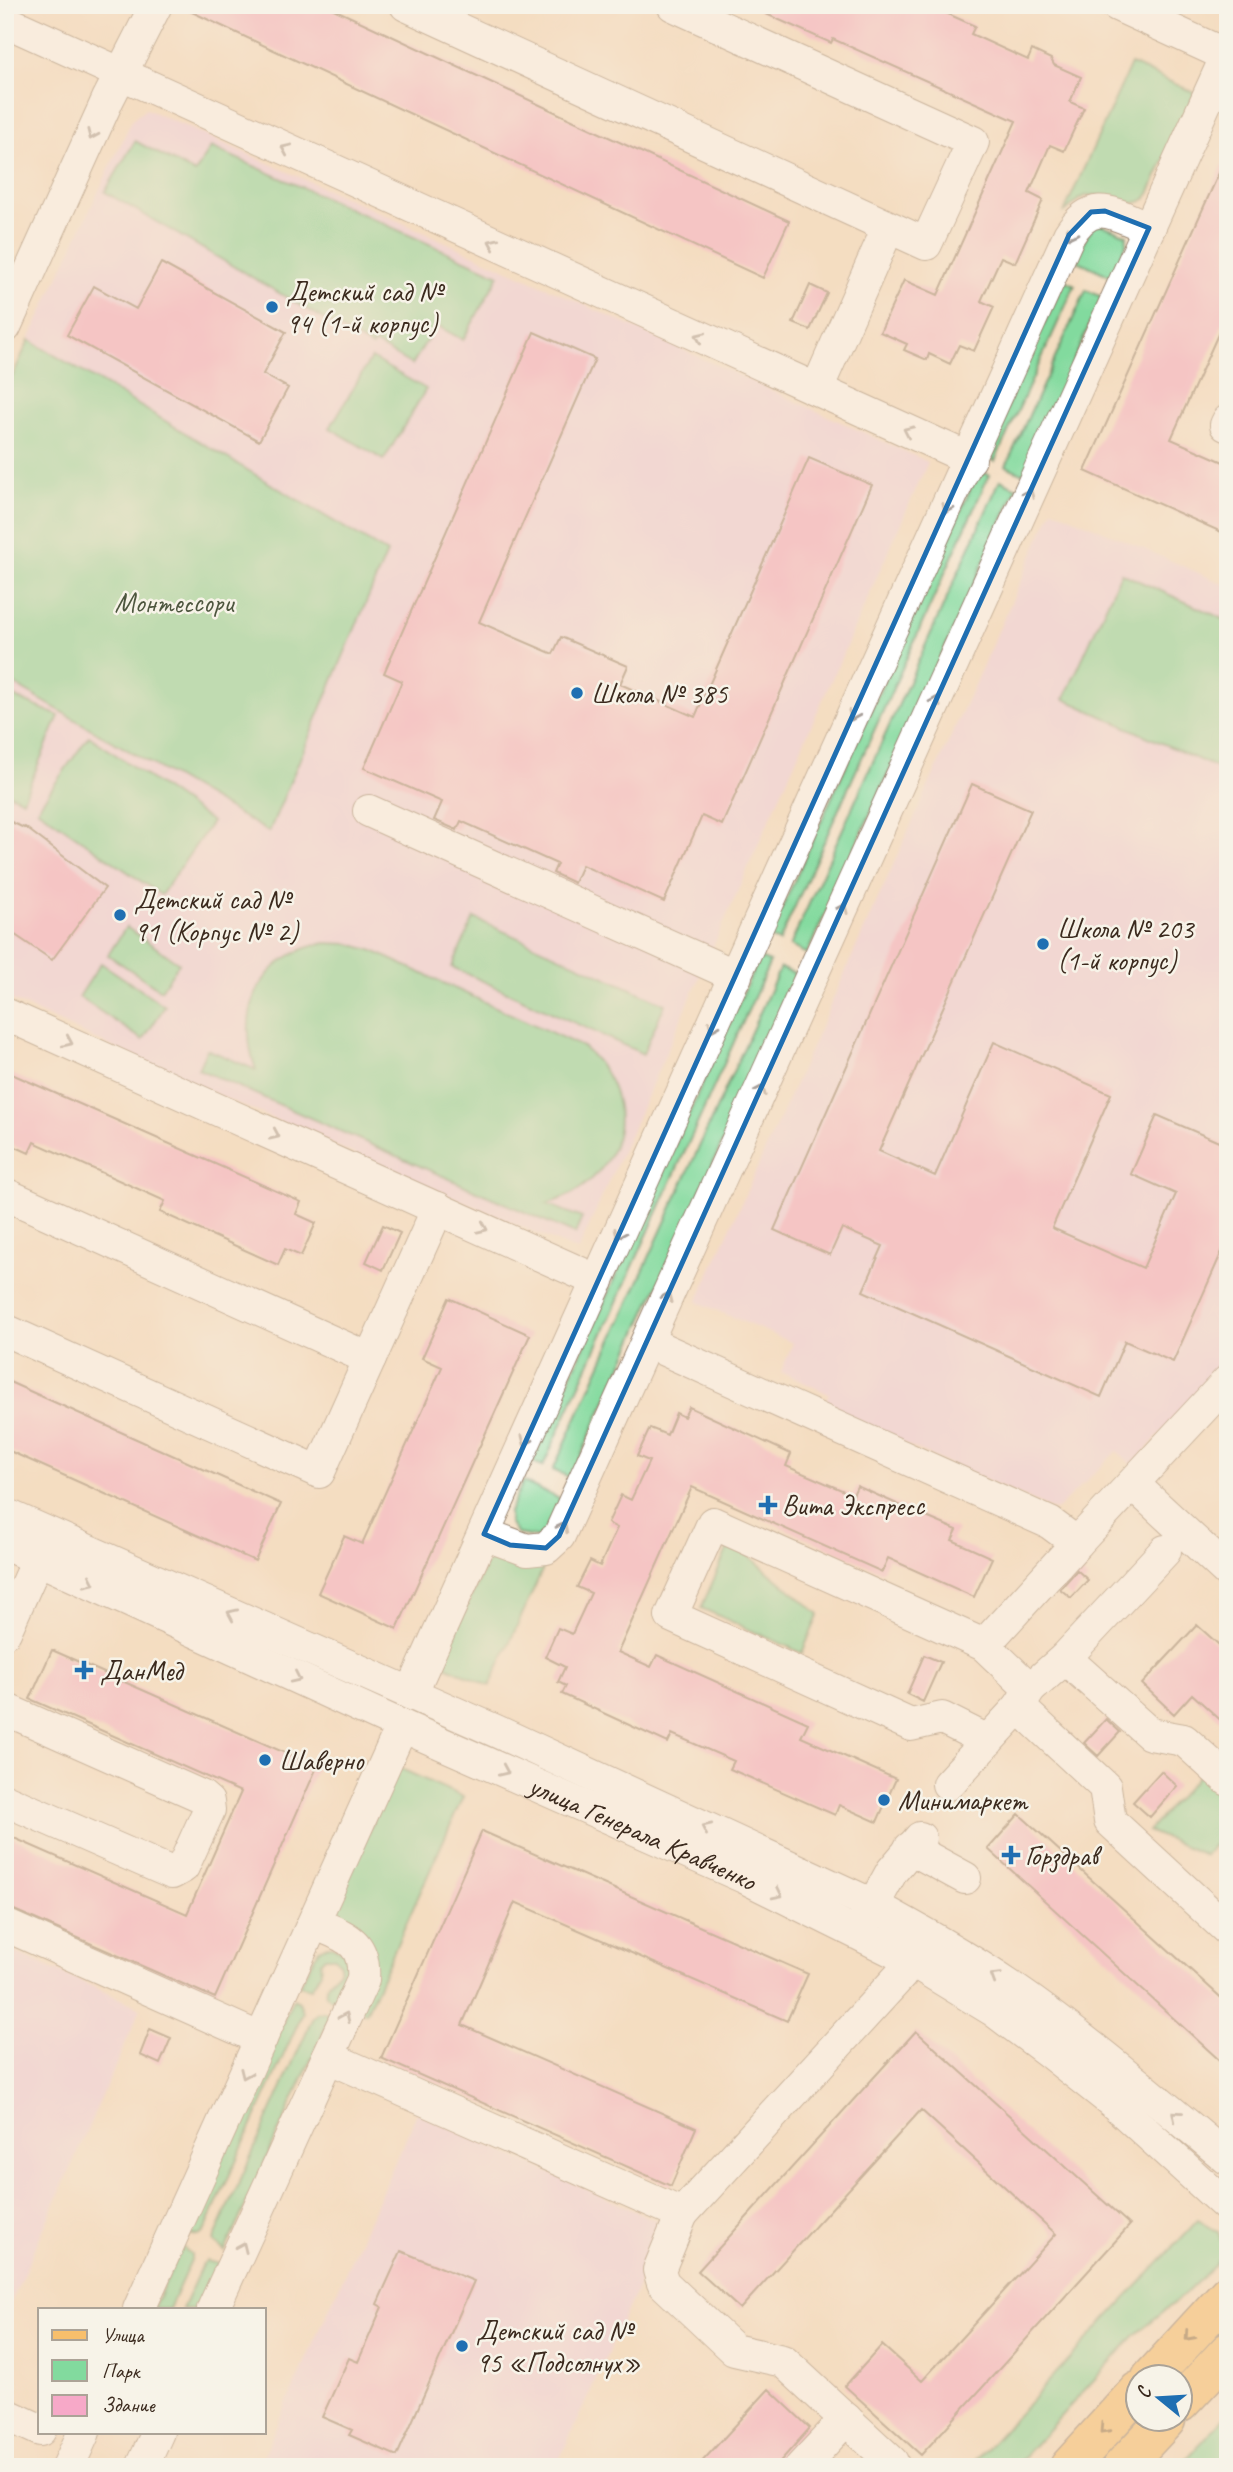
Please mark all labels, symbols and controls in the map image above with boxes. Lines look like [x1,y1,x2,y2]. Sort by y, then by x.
one-way arrow [86,128,100,141]
one-way arrow [281,143,293,157]
one-way arrow [1065,227,1079,240]
one-way arrow [488,237,500,251]
place label: Детский сад № 94 (1-й корпус) [286,274,445,341]
marker: Детский сад № 94 (1-й корпус) [264,299,280,315]
one-way arrow [695,331,708,345]
one-way arrow [902,425,915,439]
one-way arrow [1021,488,1035,500]
one-way arrow [941,502,955,514]
park label: Монтессори [114,585,235,620]
place label: Школа № 385 [591,676,729,711]
marker: Школа № 385 [569,685,585,701]
one-way arrow [928,695,942,708]
one-way arrow [847,709,861,721]
place label: Детский сад № 91 (Корпус № 2) [134,882,300,949]
one-way arrow [835,903,849,915]
marker: Детский сад № 91 (Корпус № 2) [112,907,128,923]
place label: Школа № 203 (1-й корпус) [1057,911,1196,978]
marker: Школа № 203 (1-й корпус) [1035,936,1051,952]
one-way arrow [707,1019,721,1032]
one-way arrow [60,1034,73,1048]
one-way arrow [753,1085,767,1097]
one-way arrow [268,1127,280,1141]
one-way arrow [476,1220,488,1234]
one-way arrow [613,1227,627,1239]
one-way arrow [659,1292,673,1305]
one-way arrow [520,1434,534,1446]
place label: Вита Экспресс [782,1488,926,1523]
marker: Вита Экспресс [760,1497,776,1513]
one-way arrow [554,1521,568,1534]
one-way arrow [82,1574,95,1588]
one-way arrow [226,1608,239,1622]
place label: ДанМед [100,1653,185,1688]
marker: ДанМед [74,1660,94,1680]
one-way arrow [289,1670,301,1684]
place label: Шаверно [279,1743,366,1778]
marker: Шаверно [257,1752,273,1768]
one-way arrow [496,1763,509,1777]
street label: улица Генерала Кравченко [522,1766,764,1899]
place label: Минимаркет [898,1783,1029,1818]
marker: Минимаркет [876,1792,892,1808]
one-way arrow [701,1822,714,1836]
place label: Горздрав [1025,1838,1103,1873]
marker: Горздрав [1003,1847,1019,1863]
one-way arrow [771,1886,783,1900]
one-way arrow [990,1973,1003,1986]
one-way arrow [337,2012,351,2025]
one-way arrow [239,2067,253,2079]
one-way arrow [1171,2111,1184,2123]
one-way arrow [233,2242,247,2254]
legend [38,2308,266,2434]
place label: Детский сад № 95 «Подсолнух» [476,2313,641,2380]
text: Улица [102,2322,145,2348]
one-way arrow [1185,2328,1198,2341]
marker: Детский сад № 95 «Подсолнух» [454,2338,470,2354]
text: Парк [102,2358,142,2384]
north arrow [1124,2364,1194,2434]
text: С [1131,2382,1157,2401]
text: Здание [102,2392,156,2418]
one-way arrow [1100,2421,1112,2434]

